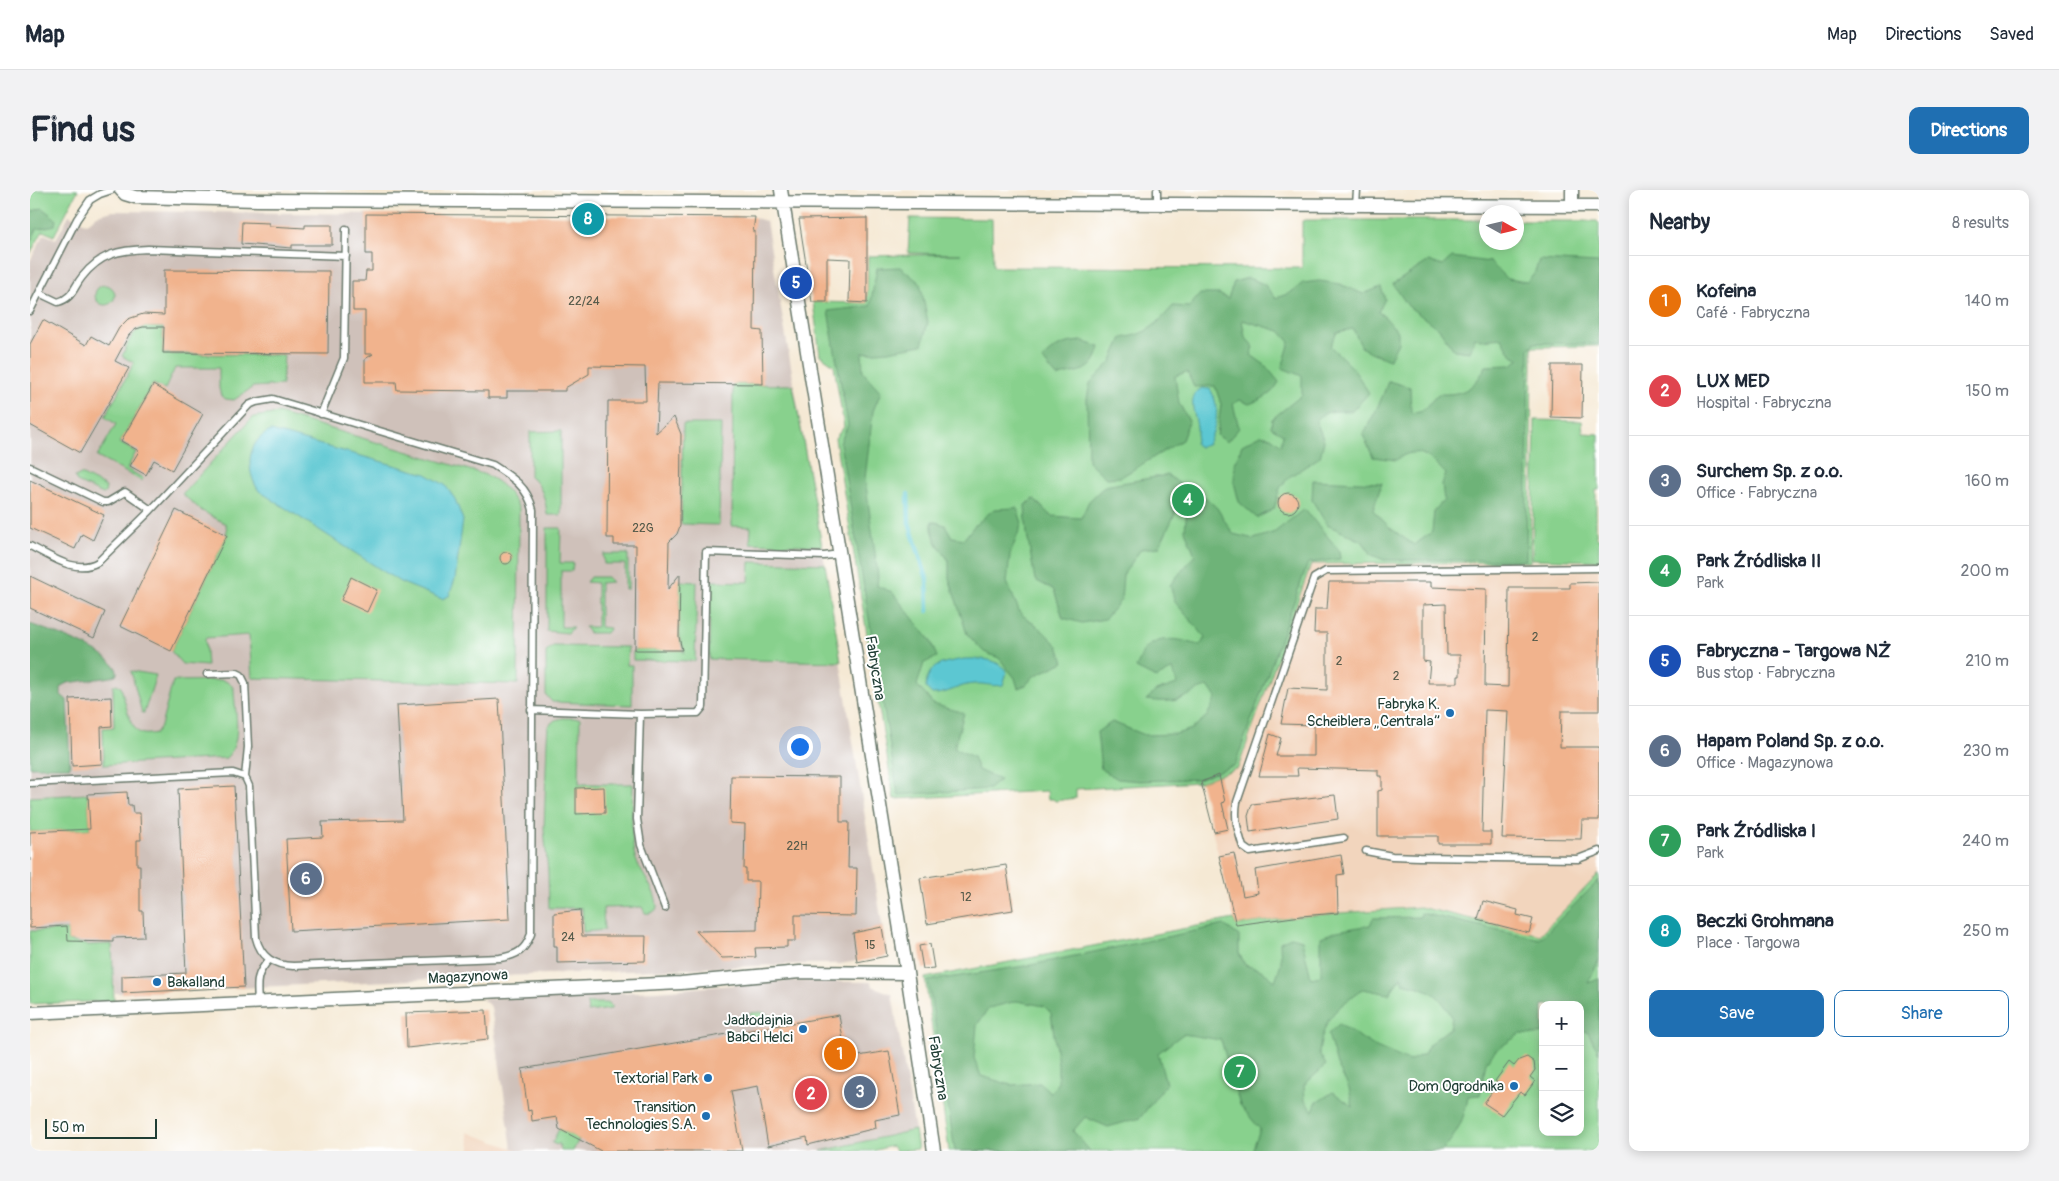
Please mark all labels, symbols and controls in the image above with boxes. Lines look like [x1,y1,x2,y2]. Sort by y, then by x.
text: Map [25,20,65,49]
text: Map [1827,23,1857,46]
text: Directions [1885,23,1961,46]
text: Saved [1989,23,2034,46]
button: Directions [1909,107,2029,154]
text: Find us [30,108,135,152]
pin: 8 [572,200,604,238]
north arrow [1479,205,1524,250]
text: Nearby [1649,209,1710,236]
text: 8 results [1952,213,2009,233]
pin: 5 [780,264,812,302]
text: Kofeina [1696,279,1756,303]
text: 1 [1662,291,1668,311]
text: 140 m [1965,291,2009,311]
house number: 22/24 [568,294,600,309]
text: Café · Fabryczna [1696,303,1810,323]
text: LUX MED [1696,369,1770,393]
text: 2 [1661,381,1669,401]
text: 150 m [1965,381,2009,401]
text: Hospital · Fabryczna [1696,393,1832,413]
text: Surchem Sp. z o.o. [1696,459,1843,483]
text: 3 [1661,471,1669,491]
text: 160 m [1965,471,2009,491]
pin: 4 [1172,481,1204,519]
text: Office · Fabryczna [1696,483,1817,503]
house number: 22G [632,521,654,536]
text: Park Źródliska II [1696,549,1821,573]
text: 4 [1660,561,1670,581]
text: 200 m [1961,561,2009,581]
text: Park [1696,573,1724,593]
house number: 2 [1532,630,1539,645]
street label: Fabryczna [861,634,889,702]
text: Fabryczna - Targowa NŻ [1696,639,1892,663]
text: 5 [1661,651,1669,671]
text: 210 m [1965,651,2009,671]
house number: 2 [1336,654,1343,669]
text: Bus stop · Fabryczna [1696,663,1835,683]
house number: 2 [1393,669,1400,684]
place label: Fabryka K. Scheiblera „Centrala” [1307,695,1440,731]
marker: Fabryka K. Scheiblera „Centrala” [1444,707,1456,719]
text: Hapam Poland Sp. z o.o. [1696,729,1884,753]
your location [787,734,813,760]
text: 6 [1660,741,1670,761]
text: 230 m [1963,741,2009,761]
text: Office · Magazynowa [1696,753,1833,773]
text: Park Źródliska I [1696,819,1816,843]
text: 7 [1661,831,1669,851]
text: 240 m [1962,831,2009,851]
house number: 22H [786,839,808,854]
text: Park [1696,843,1724,863]
pin: 6 [290,860,322,898]
house number: 12 [960,890,972,905]
text: Beczki Grohmana [1696,909,1834,933]
text: 8 [1661,921,1669,941]
text: 250 m [1963,921,2009,941]
house number: 24 [561,930,575,945]
text: Place · Targowa [1696,933,1800,953]
house number: 15 [864,938,876,953]
street label: Magazynowa [427,965,509,989]
place label: Bakalland [167,973,225,992]
marker: Bakalland [151,976,163,988]
button: Save [1649,990,1824,1037]
button: Share [1834,990,2009,1037]
map controls [1539,1001,1584,1136]
button: + [1539,1001,1584,1046]
place label: Jadłodajnia Babci Helci [724,1011,793,1047]
marker: Jadłodajnia Babci Helci [797,1023,809,1035]
street label: Fabryczna [924,1034,952,1102]
pin: 1 [824,1035,856,1073]
button: − [1539,1046,1584,1091]
pin: 7 [1224,1053,1256,1091]
place label: Textorial Park [613,1069,699,1088]
marker: Textorial Park [702,1072,714,1084]
pin: 3 [844,1073,876,1111]
pin: 2 [795,1075,827,1113]
place label: Dom Ogrodnika [1408,1077,1504,1096]
marker: Dom Ogrodnika [1508,1080,1520,1092]
button: layers [1539,1091,1584,1136]
place label: Transition Technologies S.A. [585,1098,696,1134]
marker: Transition Technologies S.A. [700,1110,712,1122]
scale bar [45,1116,158,1139]
text: 50 m [52,1119,85,1136]

